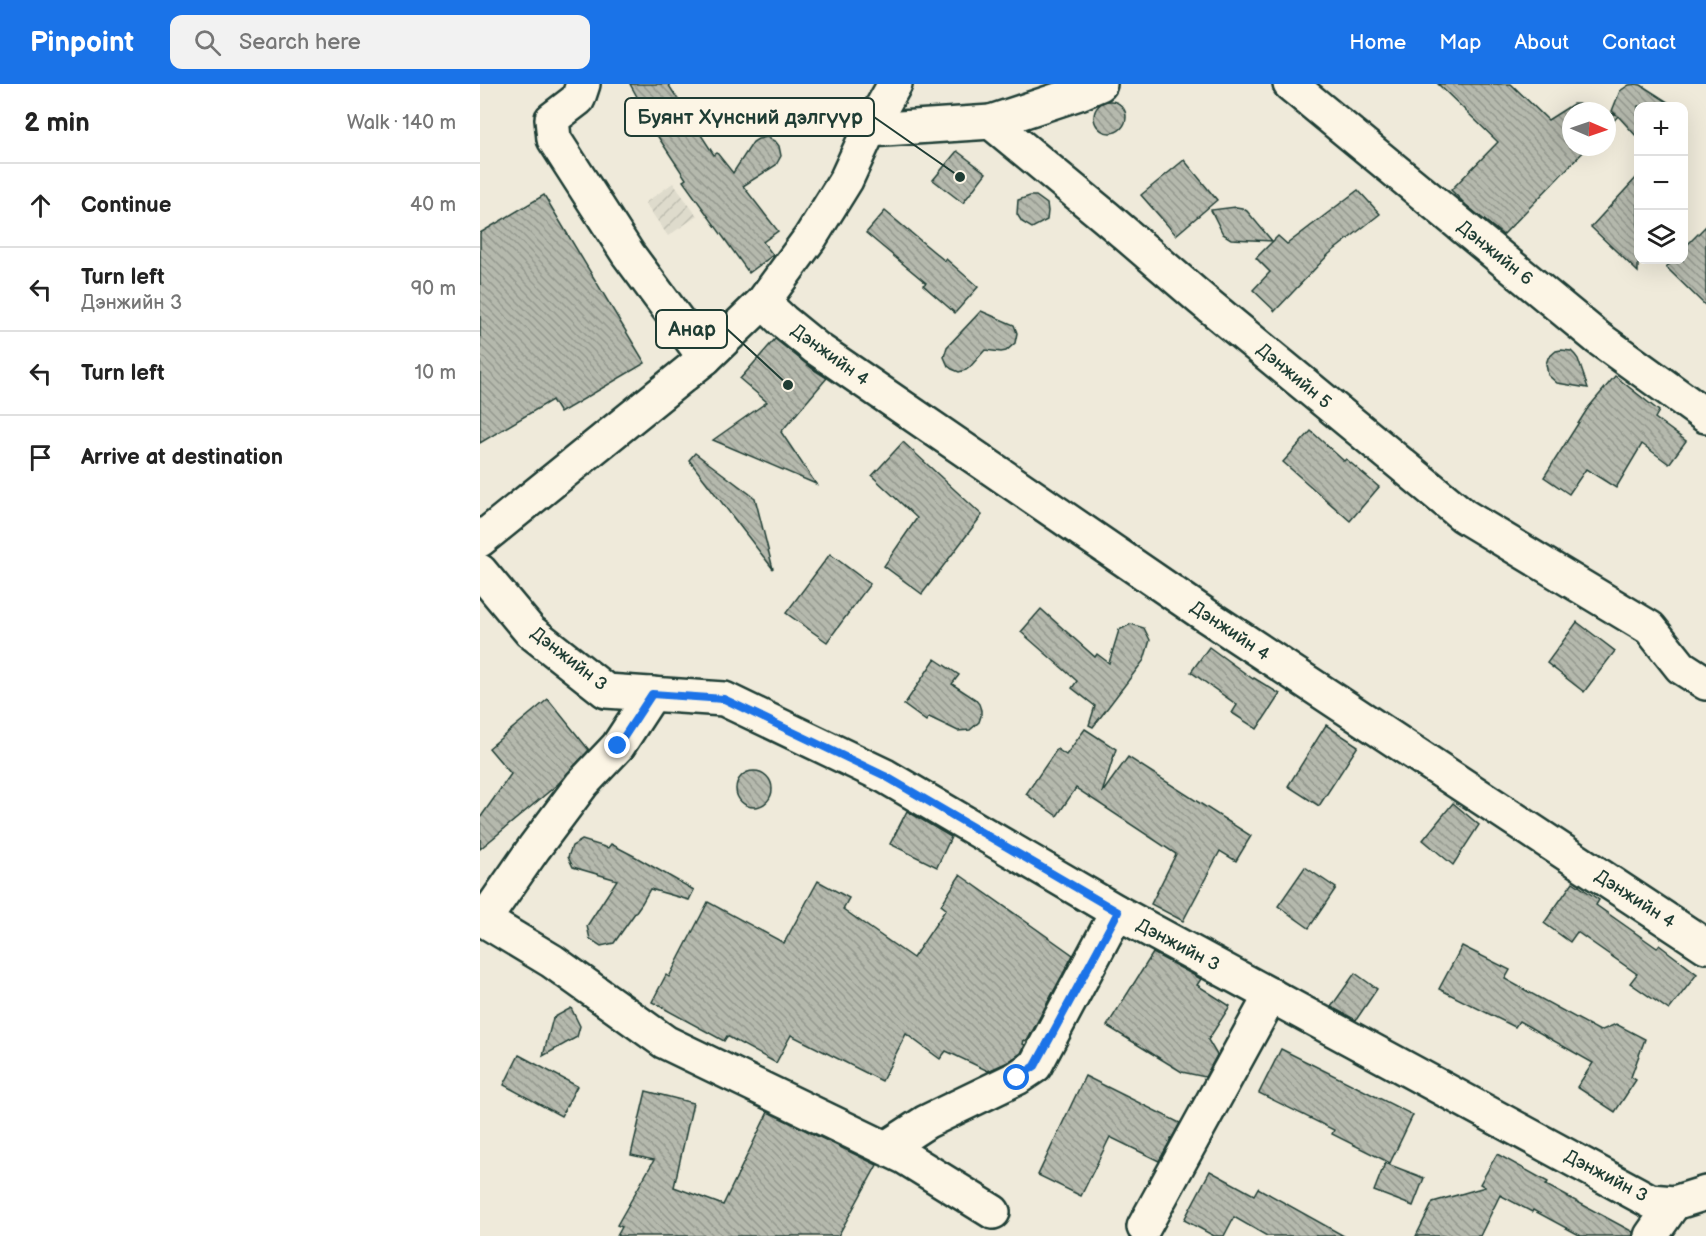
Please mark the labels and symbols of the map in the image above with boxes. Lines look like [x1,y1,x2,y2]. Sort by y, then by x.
callout: Буянт Хүнсний дэлгүүр [625,98,874,136]
north arrow [1562,102,1616,156]
text: Буянт Хүнсний дэлгүүр [637,106,863,130]
street label: Дэнжийн 6 [1453,216,1537,290]
callout: Анар [656,310,727,348]
text: Анар [667,318,716,342]
street label: Дэнжийн 4 [787,320,873,390]
street label: Дэнжийн 5 [1253,339,1335,413]
street label: Дэнжийн 4 [1186,597,1274,665]
street label: Дэнжийн 3 [527,623,611,695]
route end [604,732,630,758]
street label: Дэнжийн 4 [1591,865,1679,933]
street label: Дэнжийн 3 [1133,914,1223,976]
route start [1003,1064,1029,1090]
street label: Дэнжийн 3 [1561,1145,1651,1207]

